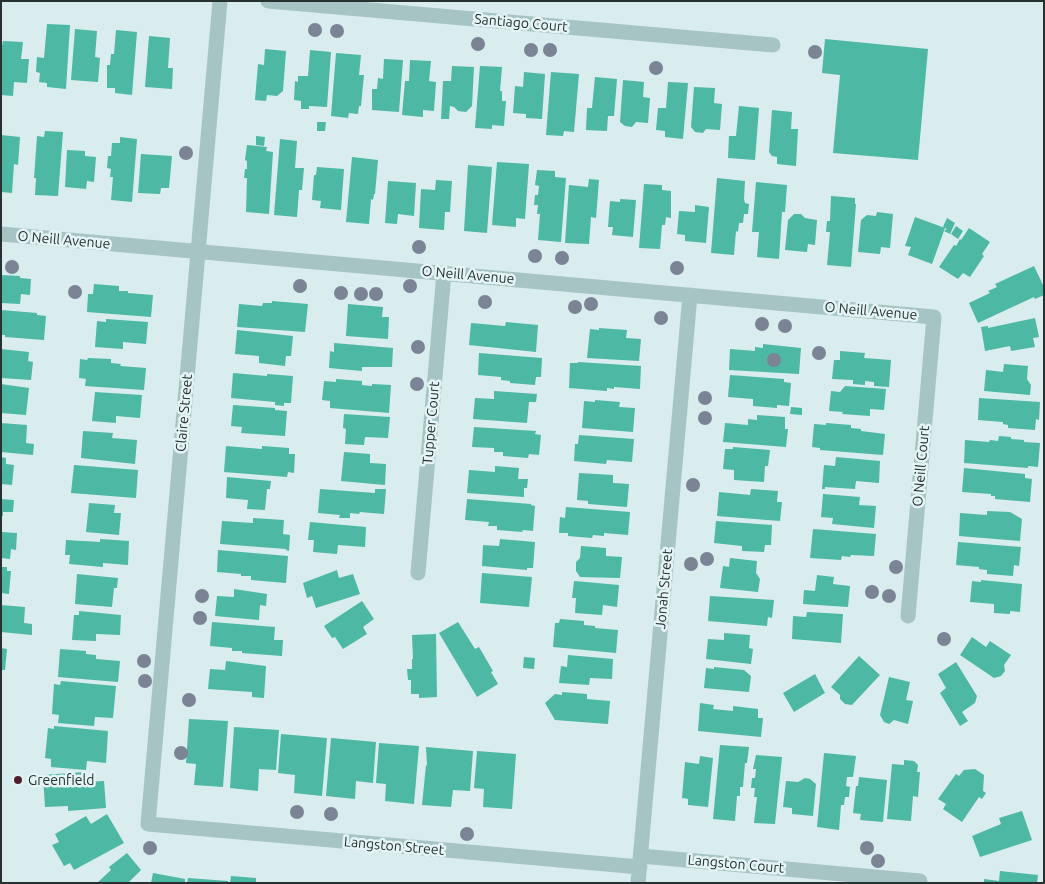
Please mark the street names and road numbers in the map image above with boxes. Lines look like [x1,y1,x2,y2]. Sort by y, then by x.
street label: Santiago Court [474,11,568,35]
street label: O Neill Avenue [17,228,111,252]
street label: O Neill Avenue [421,263,515,287]
street label: O Neill Avenue [824,299,918,323]
street label: Claire Street [172,373,196,453]
street label: Tupper Court [419,381,443,465]
street label: O Neill Court [909,425,933,507]
street label: Jonah Street [652,548,676,630]
street label: Langston Street [343,833,445,859]
street label: Langston Court [687,851,785,877]

